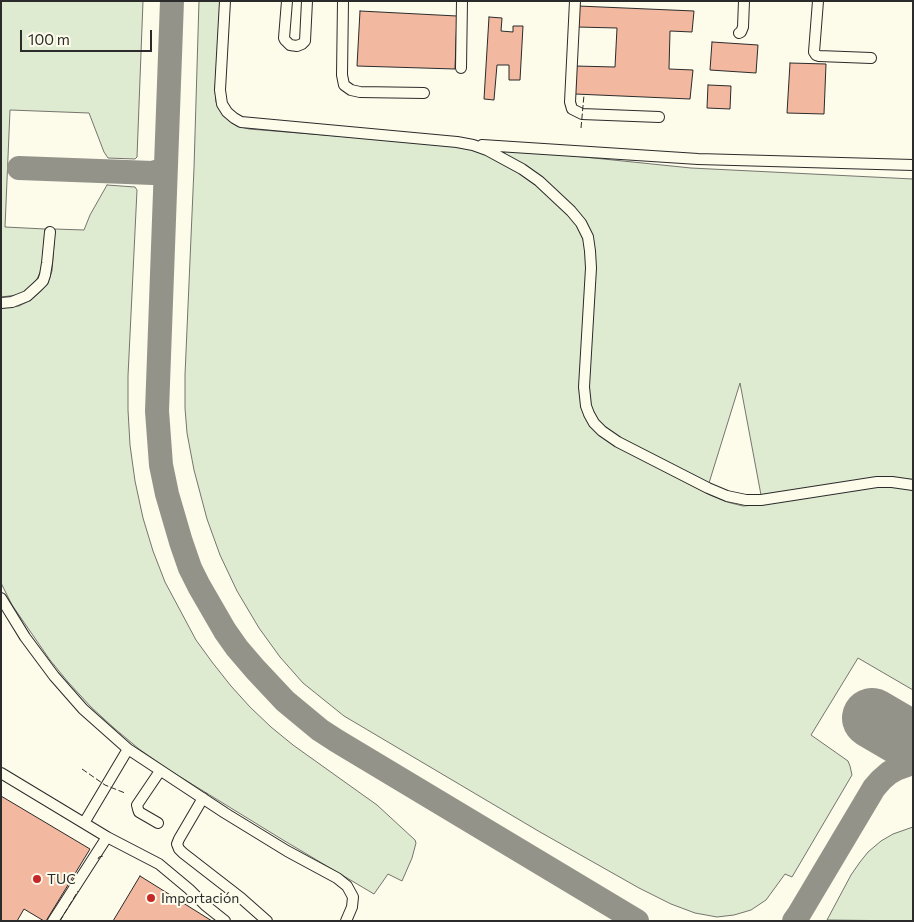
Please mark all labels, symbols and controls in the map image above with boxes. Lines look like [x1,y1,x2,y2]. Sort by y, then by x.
scale bar [22,20,155,52]
text: 100 m [28,30,70,48]
place label: TUC [47,871,76,887]
marker: TUC [31,873,43,885]
place label: Importación [161,890,239,906]
marker: Importación [145,892,157,904]

